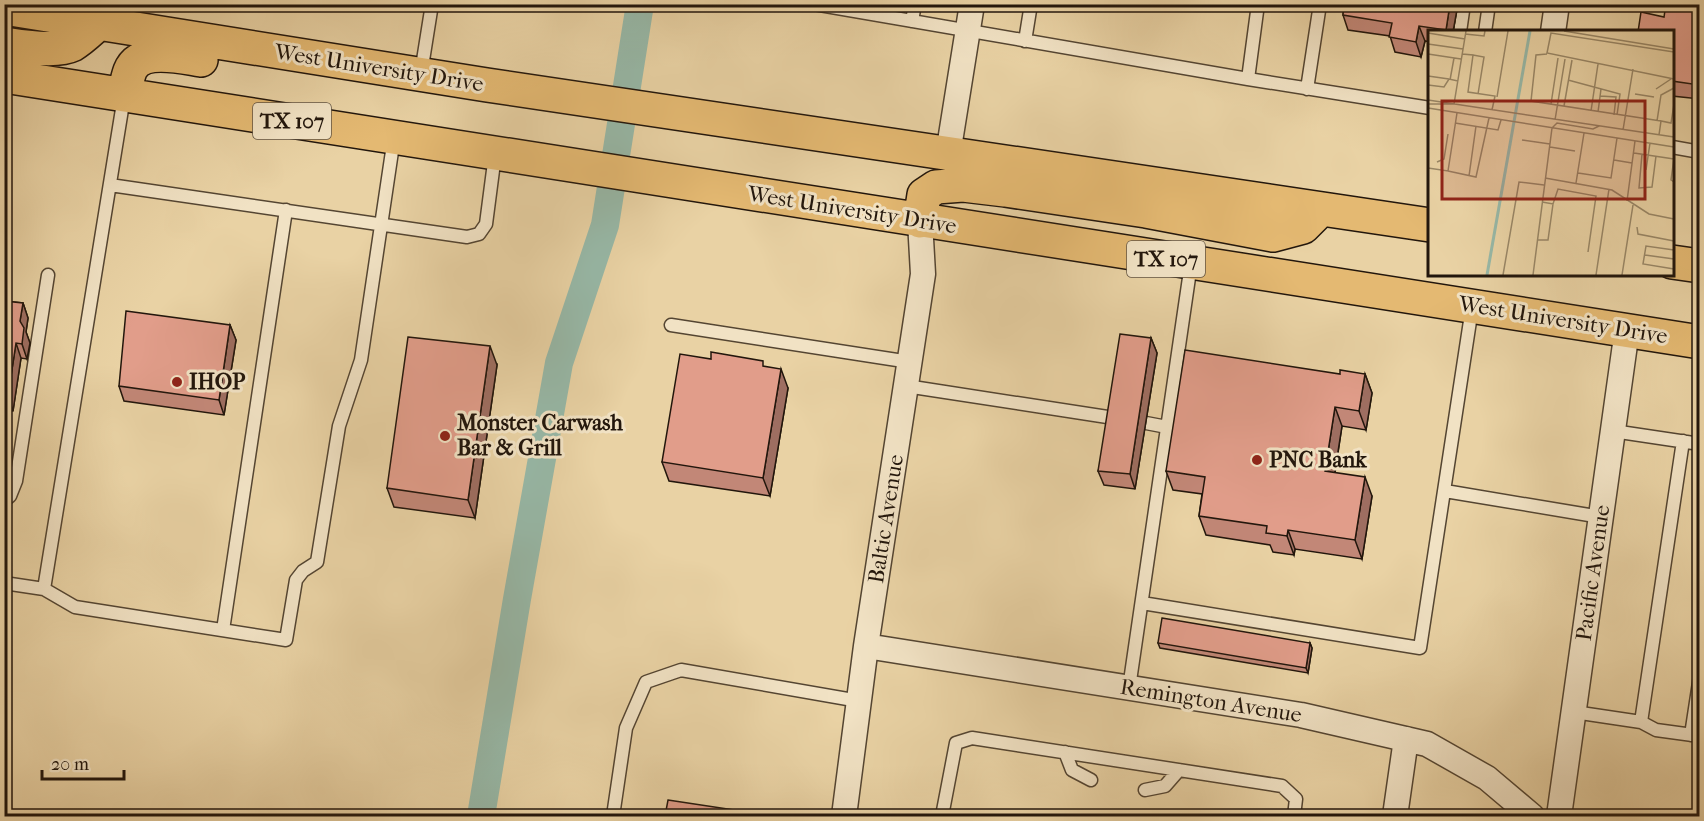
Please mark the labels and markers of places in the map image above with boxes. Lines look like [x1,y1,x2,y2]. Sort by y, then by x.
place label: IHOP [189,369,246,395]
marker: IHOP [170,375,184,389]
place label: Monster Carwash Bar & Grill [456,410,623,461]
marker: Monster Carwash Bar & Grill [438,429,452,443]
place label: PNC Bank [1269,447,1367,473]
marker: PNC Bank [1250,453,1264,467]

